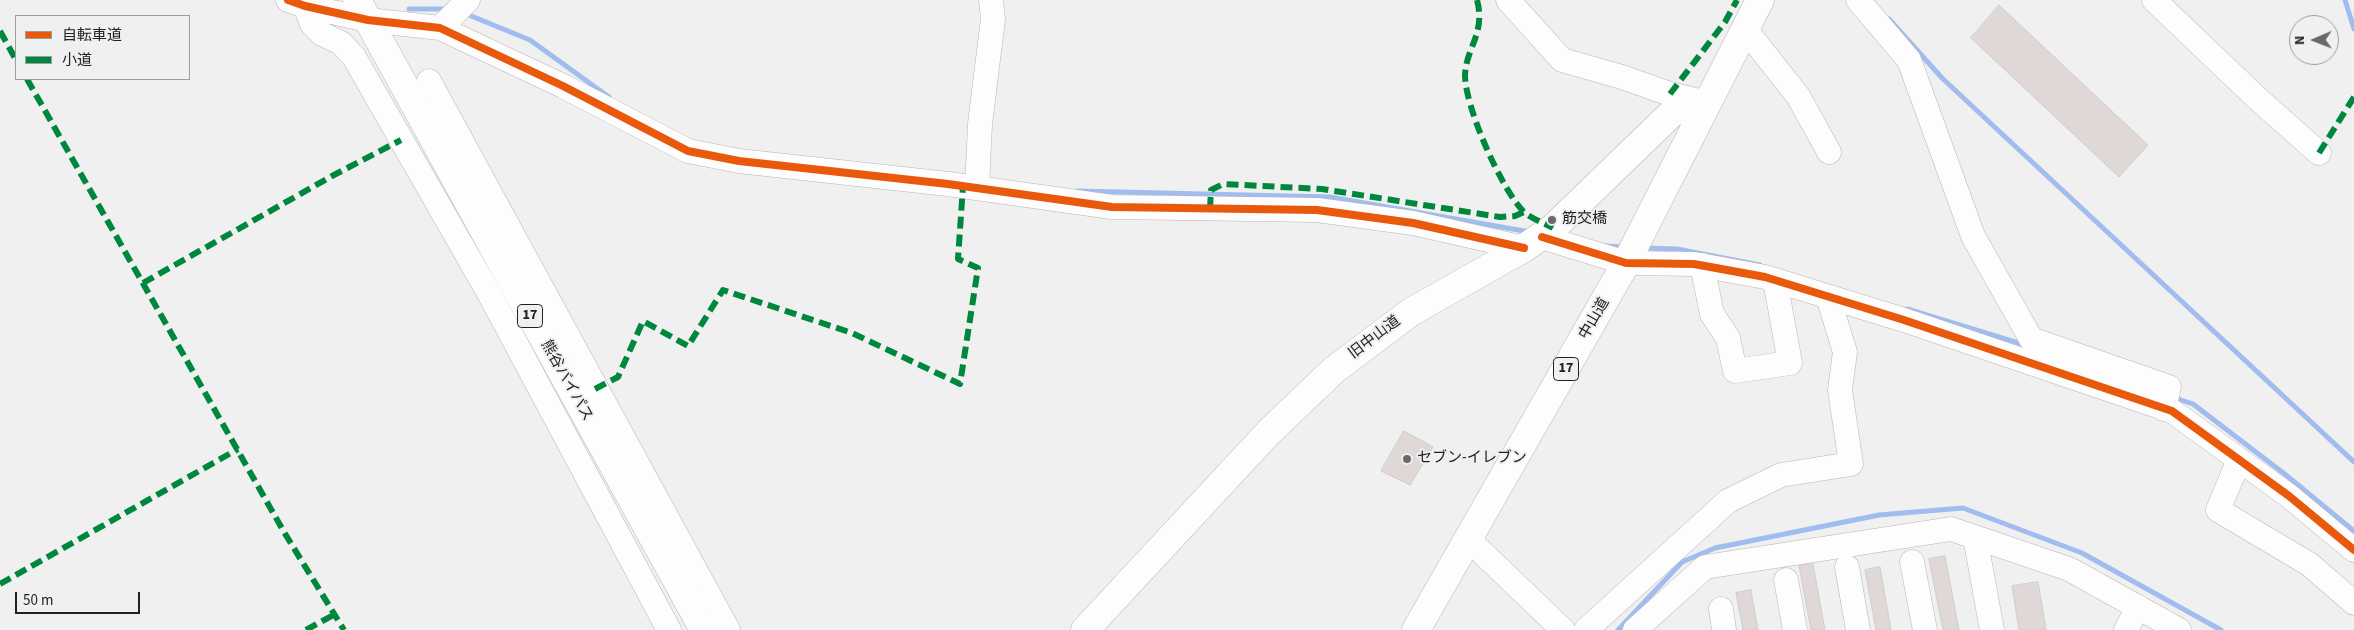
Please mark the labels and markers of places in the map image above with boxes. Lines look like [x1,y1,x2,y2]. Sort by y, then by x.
place label: 筋交橋 [1562,211,1607,229]
marker: 筋交橋 [1546,214,1558,226]
place label: セブン-イレブン [1417,450,1527,468]
marker: セブン-イレブン [1401,453,1413,465]

